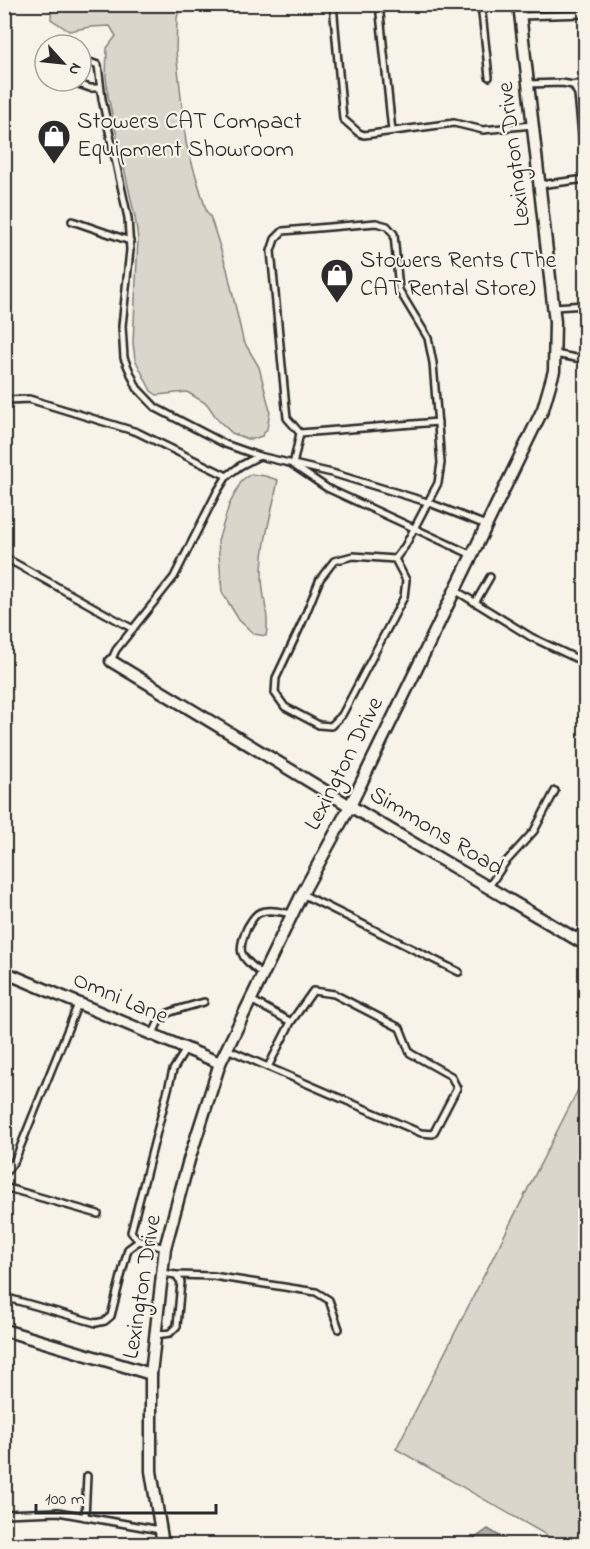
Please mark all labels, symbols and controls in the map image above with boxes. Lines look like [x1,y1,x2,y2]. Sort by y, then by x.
north arrow [33,33,93,93]
text: N [61,59,88,79]
street label: Lexington Drive [489,79,541,229]
place label: Stowers CAT Compact Equipment Showroom [77,105,302,168]
shop icon: Stowers CAT Compact Equipment Showroom [36,118,72,165]
place label: Stowers Rents (The CAT Rental Store) [360,244,557,307]
shop icon: Stowers Rents (The CAT Rental Store) [319,257,355,304]
street label: Lexington Drive [296,691,394,837]
street label: Simmons Road [362,778,510,886]
street label: Omni Lane [67,963,174,1035]
street label: Lexington Drive [114,1212,172,1362]
scale bar [36,1477,216,1515]
text: 100 m [45,1487,85,1513]

